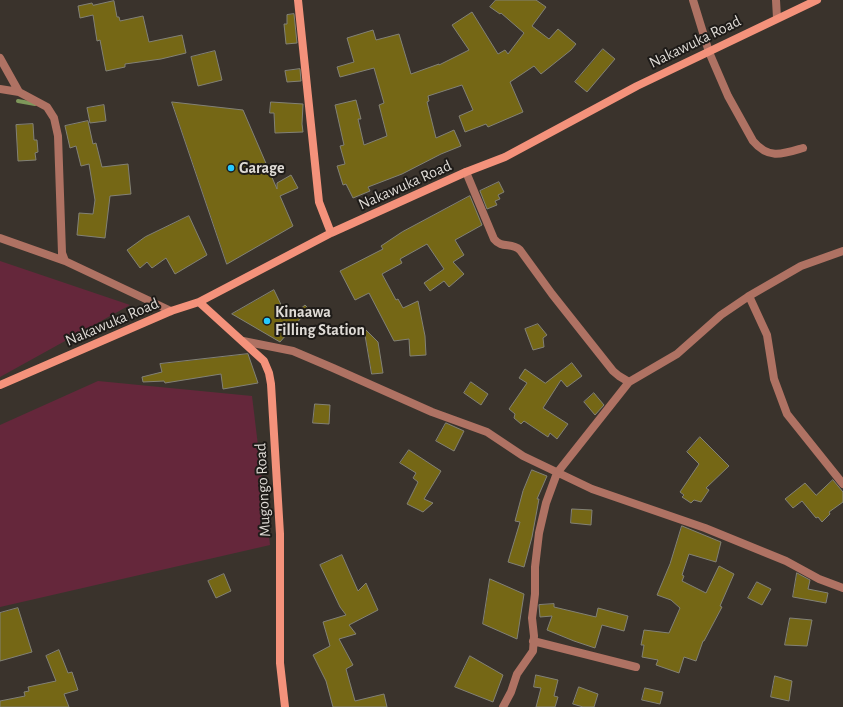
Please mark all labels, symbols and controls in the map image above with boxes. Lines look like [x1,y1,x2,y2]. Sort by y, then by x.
street label: Nakawuka Road [646,11,744,73]
street label: Nakawuka Road [355,156,455,214]
place label: Garage [239,158,285,178]
marker: Garage [226,163,236,173]
street label: Nakawuka Road [62,294,162,350]
place label: Kinaawa Filling Station [275,302,365,340]
marker: Kinaawa Filling Station [262,316,272,326]
street label: Mugongo Road [251,442,275,538]

